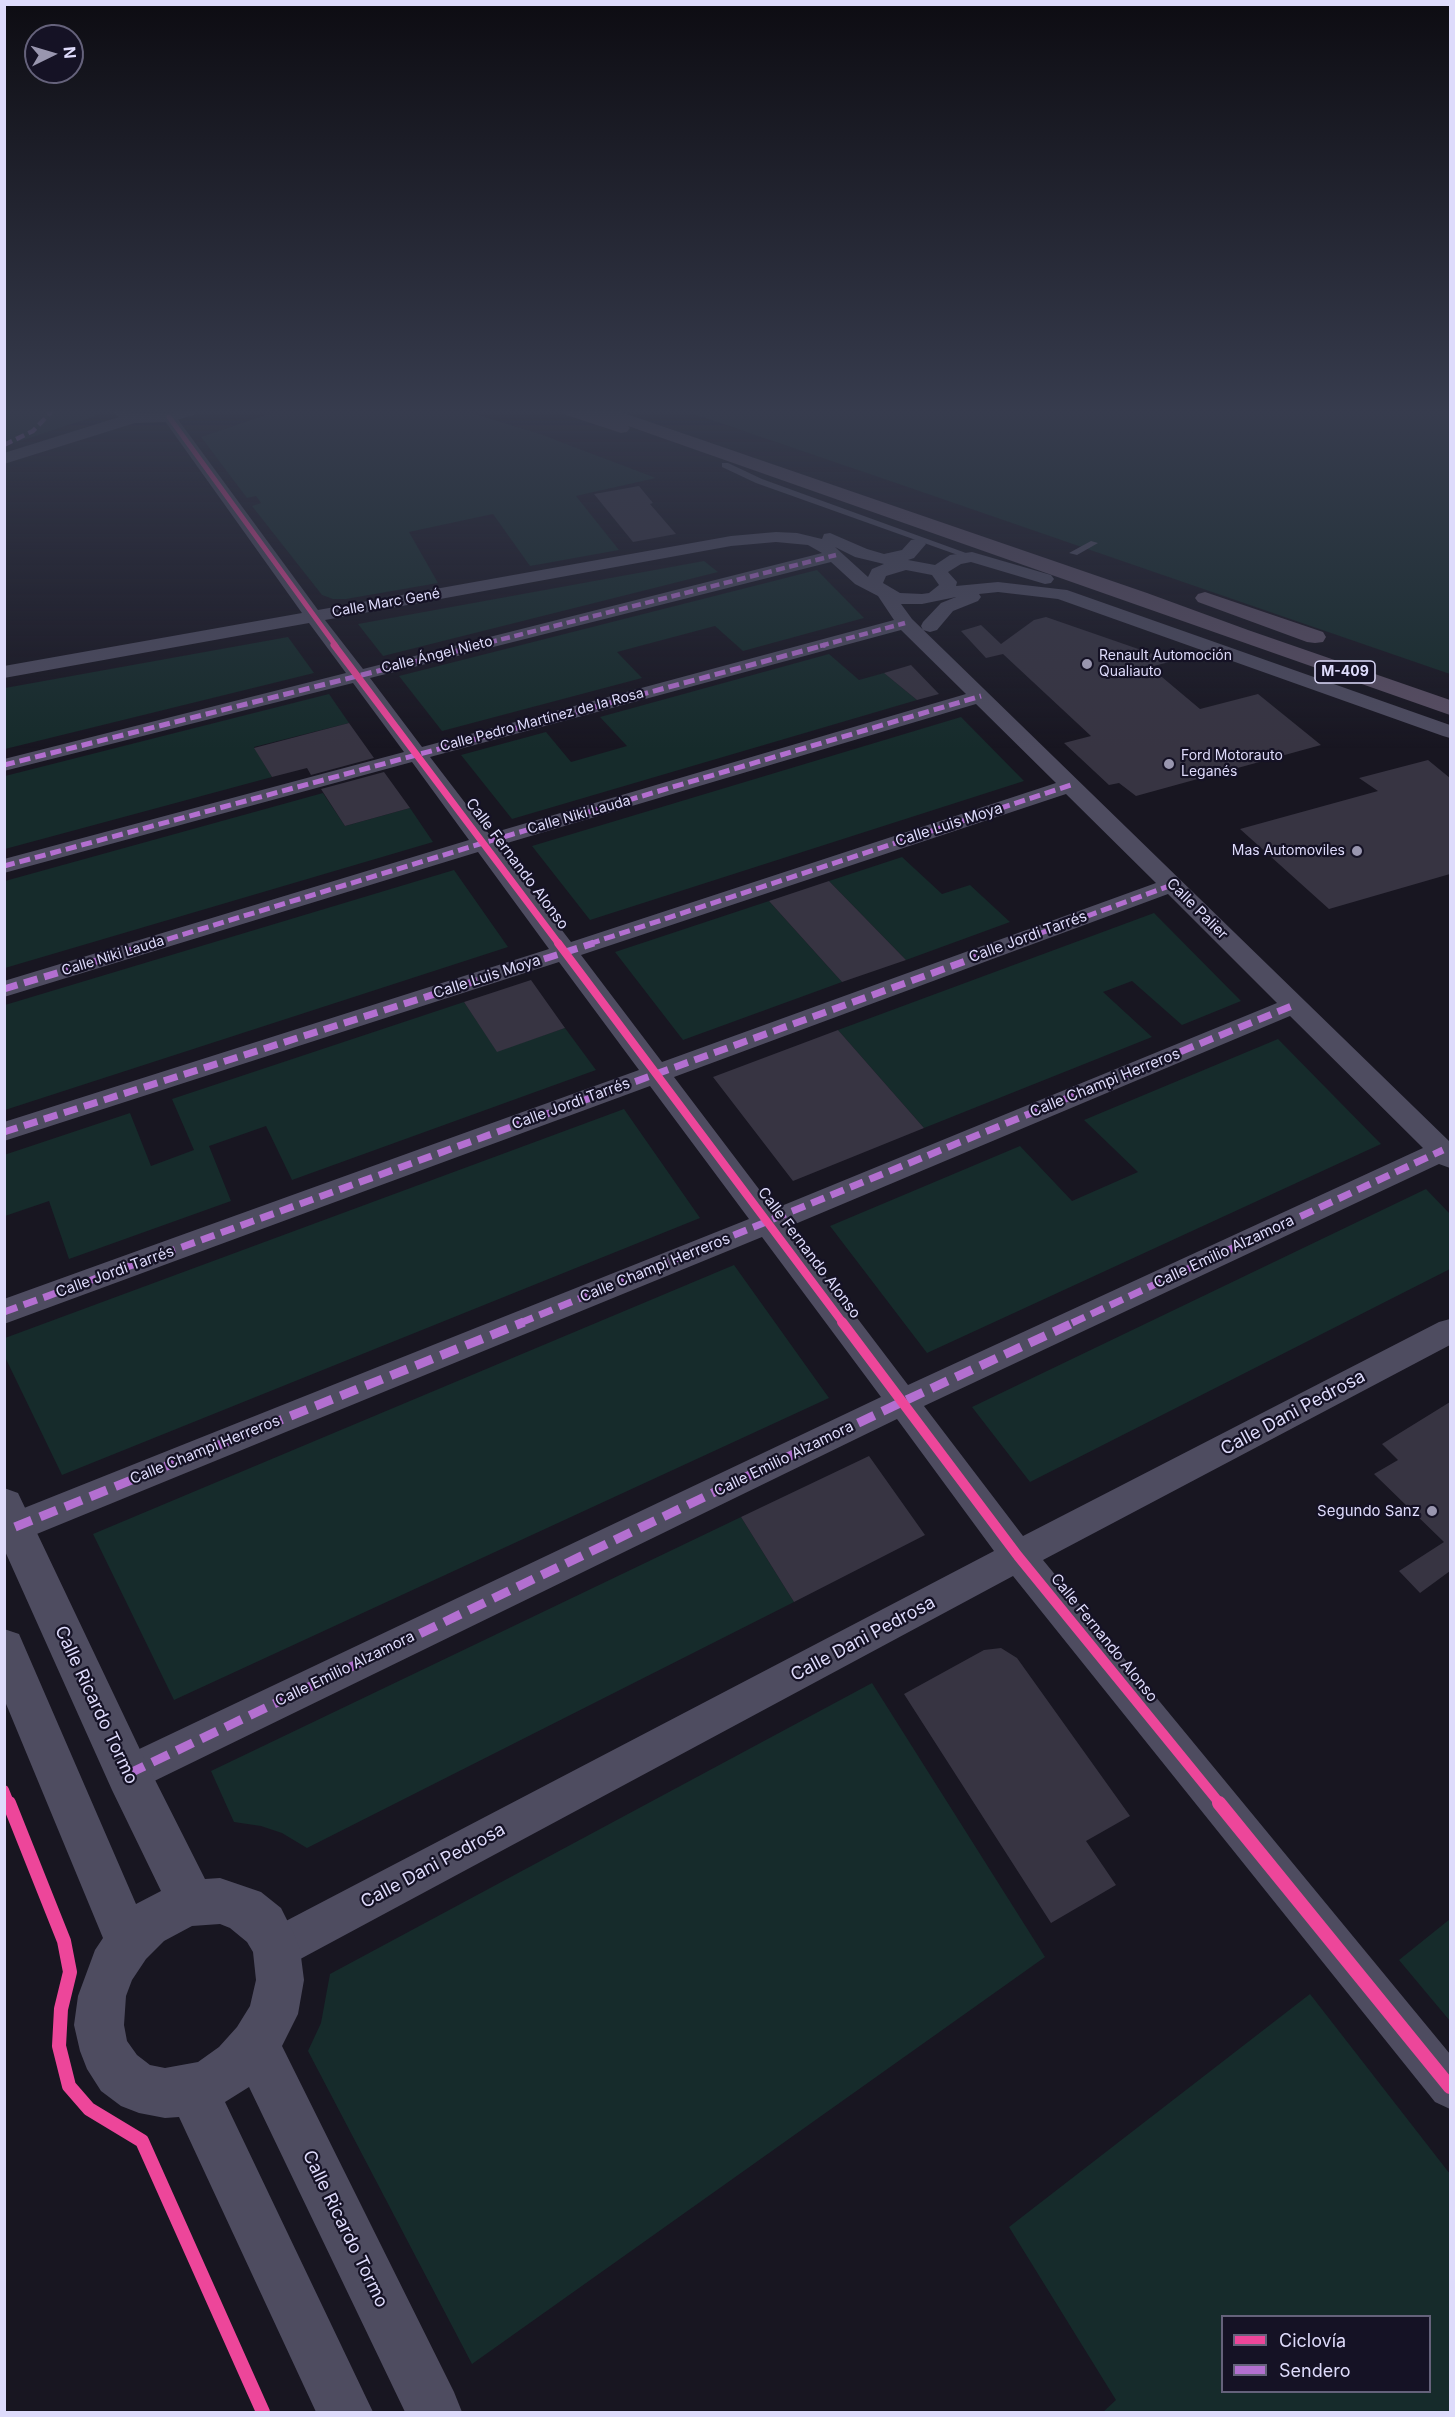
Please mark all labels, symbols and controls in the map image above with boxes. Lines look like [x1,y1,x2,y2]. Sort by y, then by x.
north arrow [24,24,84,84]
text: N [59,46,80,60]
street label: Calle Marc Gené [331,585,441,621]
street label: Calle Ángel Nieto [380,633,494,677]
place label: Renault Automoción Qualiauto [1099,648,1232,680]
marker: Renault Automoción Qualiauto [1080,657,1094,671]
road number: M-409 [1315,661,1375,683]
street label: Calle Pedro Martínez de la Rosa [438,685,646,755]
place label: Ford Motorauto Leganés [1181,748,1283,780]
marker: Ford Motorauto Leganés [1162,757,1176,771]
street label: Calle Niki Lauda [526,792,632,838]
street label: Calle Fernando Alonso [462,795,572,933]
street label: Calle Luis Moya [893,799,1005,851]
place label: Mas Automoviles [1232,843,1345,859]
marker: Mas Automoviles [1350,844,1364,858]
street label: Calle Palier [1163,875,1231,943]
street label: Calle Jordi Tarrés [966,907,1090,967]
street label: Calle Niki Lauda [60,932,166,980]
street label: Calle Luis Moya [431,951,543,1003]
street label: Calle Champi Herreros [1027,1045,1183,1121]
street label: Calle Jordi Tarrés [509,1074,633,1134]
street label: Calle Fernando Alonso [754,1184,864,1322]
street label: Calle Emilio Alzamora [1151,1212,1297,1292]
street label: Calle Champi Herreros [577,1230,733,1306]
street label: Calle Jordi Tarrés [53,1242,177,1302]
street label: Calle Dani Pedrosa [1217,1366,1369,1460]
street label: Calle Champi Herreros [127,1412,283,1488]
street label: Calle Emilio Alzamora [711,1417,857,1501]
place label: Segundo Sanz [1317,1502,1420,1520]
marker: Segundo Sanz [1425,1504,1439,1518]
street label: Calle Fernando Alonso [1047,1570,1161,1706]
street label: Calle Dani Pedrosa [787,1592,939,1686]
street label: Calle Ricardo Tormo [50,1622,142,1788]
street label: Calle Emilio Alzamora [272,1627,418,1711]
street label: Calle Dani Pedrosa [357,1819,509,1913]
street label: Calle Ricardo Tormo [298,2147,392,2311]
legend [1221,2315,1431,2393]
text: Ciclovía [1279,2330,1346,2351]
text: Sendero [1279,2360,1350,2381]

